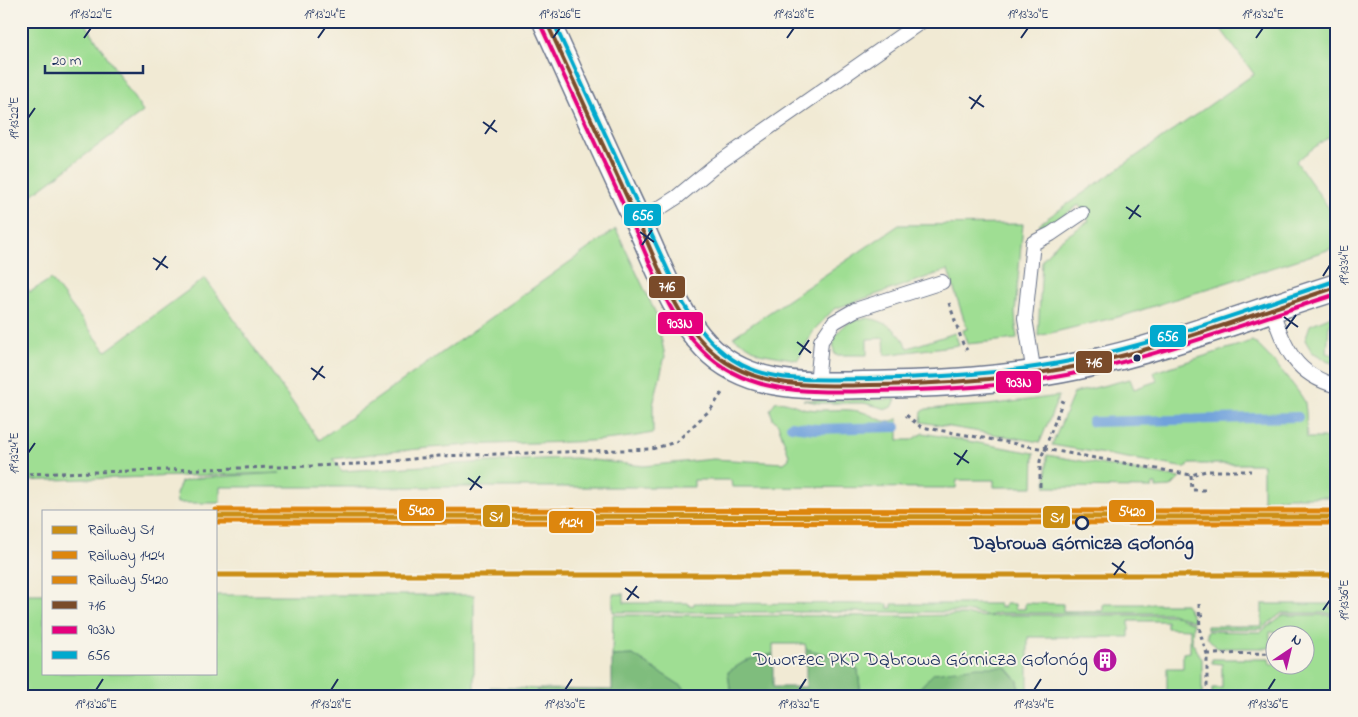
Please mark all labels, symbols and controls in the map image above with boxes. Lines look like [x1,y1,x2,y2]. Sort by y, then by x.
text: 19°13'22"E [70,6,112,24]
text: 19°13'24"E [304,6,346,24]
text: 19°13'26"E [539,6,581,24]
text: 19°13'28"E [773,6,815,24]
text: 19°13'30"E [1008,6,1048,24]
text: 19°13'32"E [1242,6,1284,24]
scale bar [45,42,142,74]
text: 20 m [52,50,82,72]
text: 19°13'22"E [6,97,24,139]
line badge: 656 [623,203,662,227]
text: 656 [632,206,654,227]
text: 19°13'34"E [1336,245,1354,285]
line badge: 716 [648,275,686,299]
text: 716 [659,277,676,298]
line badge: 903N [657,311,704,335]
text: 903N [666,314,693,335]
line badge: 656 [1149,324,1187,348]
text: 656 [1157,327,1179,348]
line badge: 716 [1075,350,1113,374]
text: 716 [1086,353,1103,374]
unlabelled marker [1132,353,1142,363]
line badge: 903N [995,370,1042,394]
text: 903N [1005,373,1032,394]
text: 19°13'24"E [6,432,24,474]
line badge: 5420 [398,498,445,522]
line badge: 5420 [1108,499,1155,523]
text: 5420 [408,501,434,522]
text: 5420 [1119,502,1145,523]
line badge: S1 [482,504,511,528]
line badge: S1 [1042,505,1071,529]
text: S1 [489,507,503,528]
text: S1 [1050,508,1064,529]
legend [42,510,218,674]
line badge: 1424 [548,510,595,534]
text: 1424 [560,513,583,534]
marker: Dąbrowa Górnicza Gołonóg [1075,516,1089,530]
text: Railway S1 [88,519,154,542]
place label: Dąbrowa Górnicza Gołonóg [969,530,1194,560]
text: Railway 1424 [88,545,164,568]
text: Railway 5420 [88,569,169,592]
text: 19°13'36"E [1336,580,1354,621]
text: 716 [88,595,106,617]
text: 903N [88,619,115,641]
north arrow [1266,624,1316,674]
text: N [1287,629,1306,652]
text: 656 [88,645,110,667]
place label: Dworzec PKP Dąbrowa Górnicza Gołonóg [752,646,1088,676]
building icon: Dworzec PKP Dąbrowa Górnicza Gołonóg [1092,647,1118,673]
text: 19°13'26"E [75,696,117,714]
text: 19°13'28"E [310,696,352,714]
text: 19°13'30"E [545,696,585,714]
text: 19°13'32"E [778,696,820,714]
text: 19°13'34"E [1014,696,1054,714]
text: 19°13'36"E [1248,696,1289,714]

